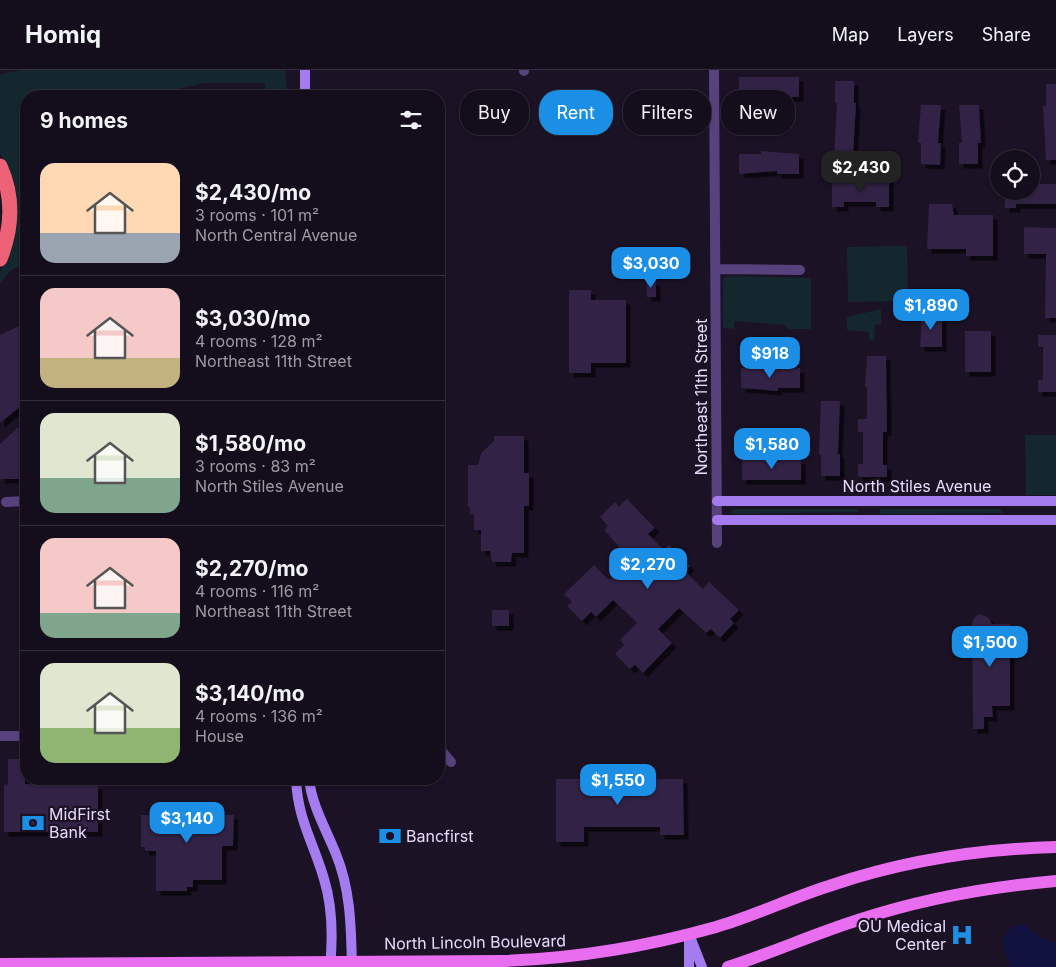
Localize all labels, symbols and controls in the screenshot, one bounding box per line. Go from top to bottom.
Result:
text: Homiq [25,20,101,49]
text: Map [832,24,869,45]
text: Layers [897,24,954,45]
text: Share [982,24,1031,45]
chip: Buy [460,90,529,135]
chip: Rent [539,90,613,135]
chip: Filters [623,90,711,135]
chip: New [721,90,795,135]
icon: filters [397,106,425,134]
text: 9 homes [40,108,128,133]
pin: $2,430 [820,150,902,193]
map controls [990,150,1040,200]
button: locate [990,150,1040,200]
text: $2,430 [832,157,890,177]
text: $2,430/mo [195,180,311,205]
icon: home [80,183,140,243]
text: 3 rooms · 101 m² [195,205,319,225]
text: North Central Avenue [195,225,357,245]
pin: $3,030 [610,246,692,289]
text: $3,030 [622,253,680,273]
pin: $1,890 [890,288,972,331]
text: $1,890 [904,295,958,315]
text: $3,030/mo [195,306,310,331]
icon: home [80,308,140,368]
street label: Northeast 11th Street [691,319,711,475]
text: 4 rooms · 128 m² [195,331,323,351]
pin: $918 [740,336,800,379]
text: $918 [751,343,789,363]
text: Northeast 11th Street [195,351,352,371]
pin: $1,580 [731,428,813,470]
text: $1,580/mo [195,431,306,456]
icon: home [80,433,140,493]
text: $1,580 [745,434,799,454]
text: 3 rooms · 83 m² [195,456,316,476]
text: North Stiles Avenue [195,476,344,496]
street label: North Stiles Avenue [843,476,991,496]
pin: $2,270 [607,548,689,590]
text: $2,270 [620,554,676,574]
text: $2,270/mo [195,556,308,581]
icon: home [80,558,140,618]
text: 4 rooms · 116 m² [195,581,319,601]
text: Northeast 11th Street [195,601,352,621]
pin: $1,500 [949,626,1031,668]
text: $1,500 [963,632,1017,652]
text: $3,140/mo [195,681,305,706]
icon: home [80,683,140,743]
text: 4 rooms · 136 m² [195,706,323,726]
text: House [195,726,244,746]
pin: $1,550 [577,764,659,806]
text: $1,550 [591,770,645,790]
pin: $3,140 [146,802,228,844]
place label: MidFirst Bank [49,804,110,842]
text: $3,140 [161,808,213,828]
bank icon: MidFirst Bank [20,810,46,836]
bank icon: Bancfirst [377,823,403,849]
place label: Bancfirst [406,826,474,846]
place label: OU Medical Center [858,916,946,954]
hospital icon: OU Medical Center [949,922,975,948]
street label: North Lincoln Boulevard [384,930,566,954]

